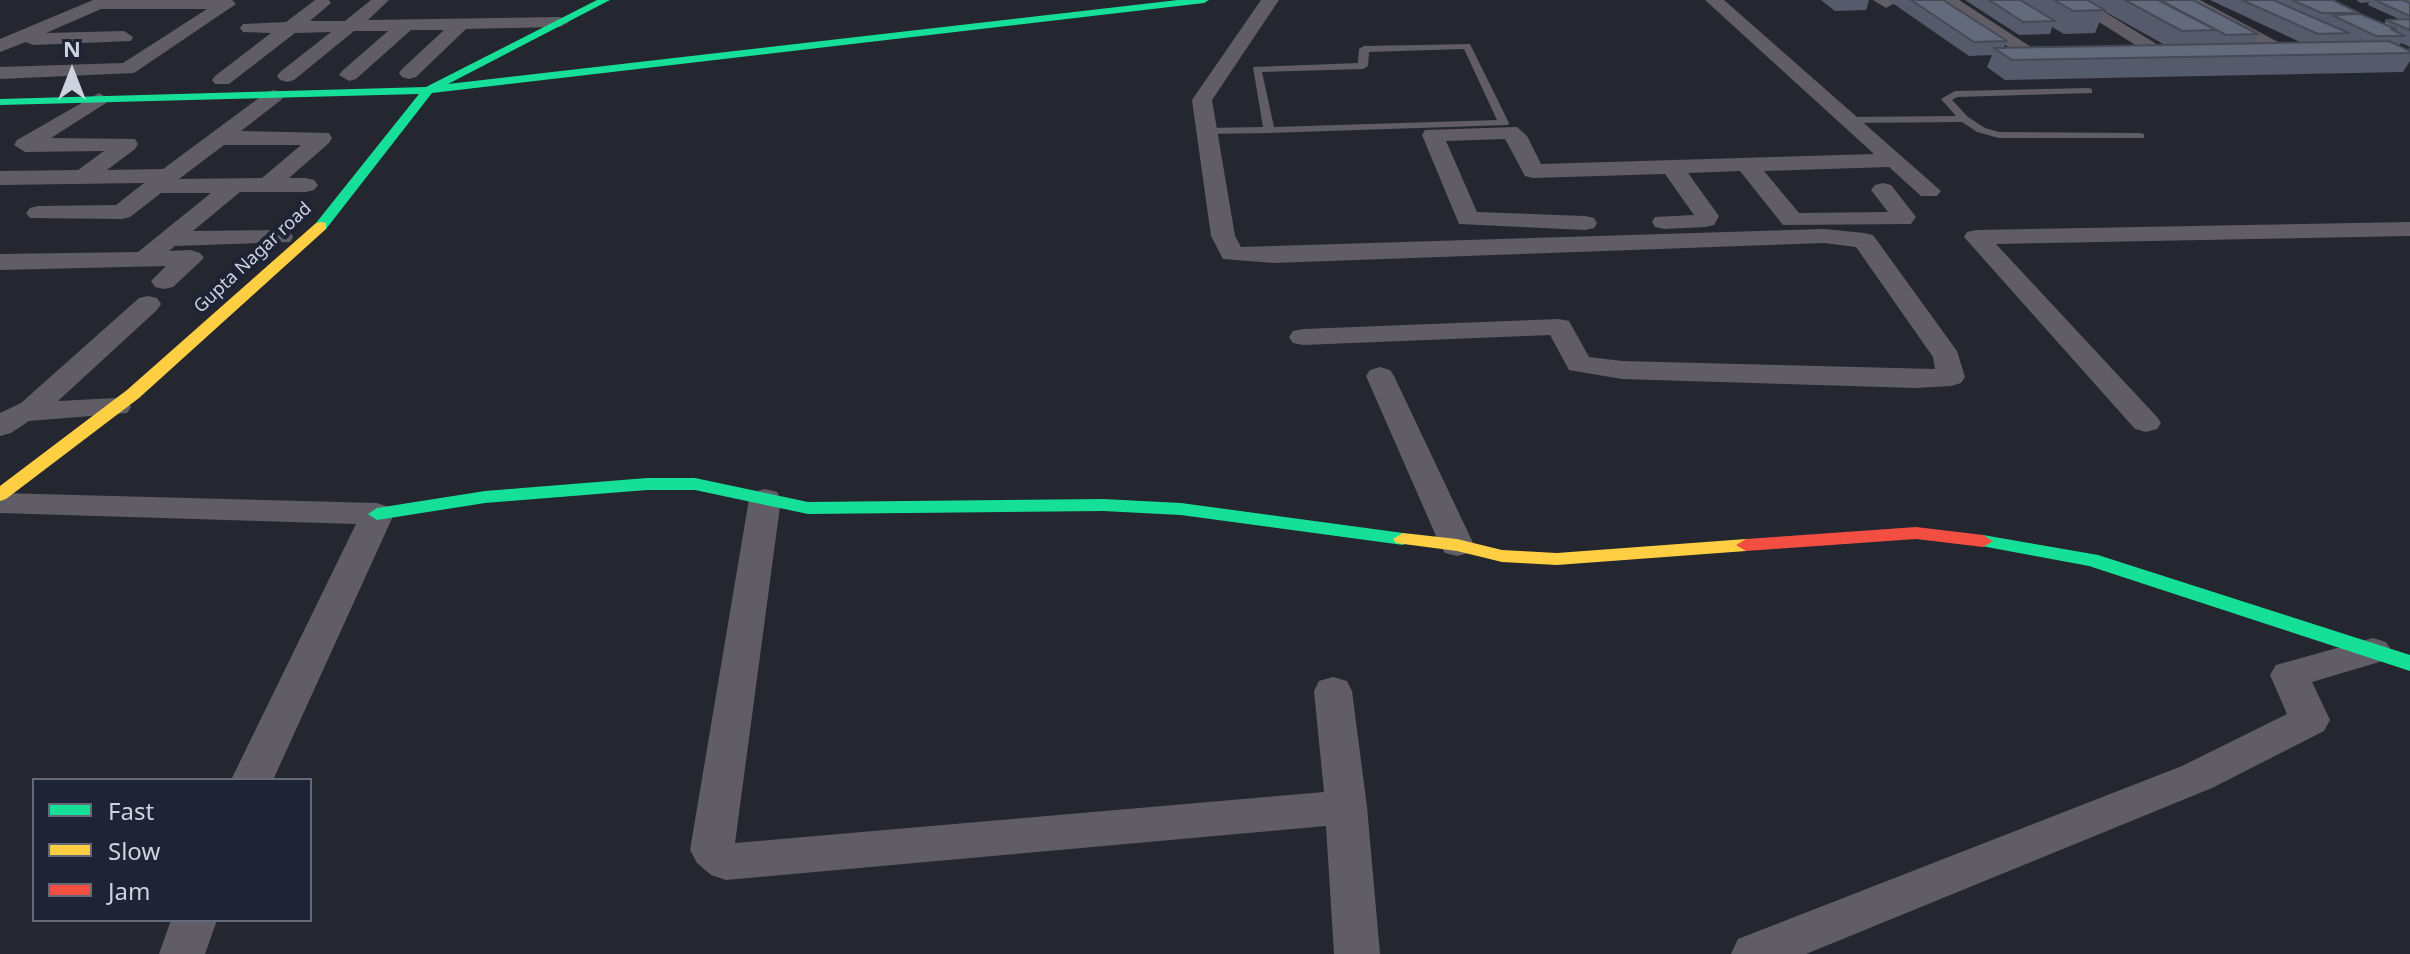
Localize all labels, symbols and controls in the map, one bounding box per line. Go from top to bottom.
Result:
north arrow [32,32,112,112]
text: N [63,33,81,63]
street label: Gupta Nagar road [190,198,316,318]
legend [32,778,312,922]
text: Fast [108,794,154,827]
text: Slow [108,834,160,867]
text: Jam [108,874,150,907]

